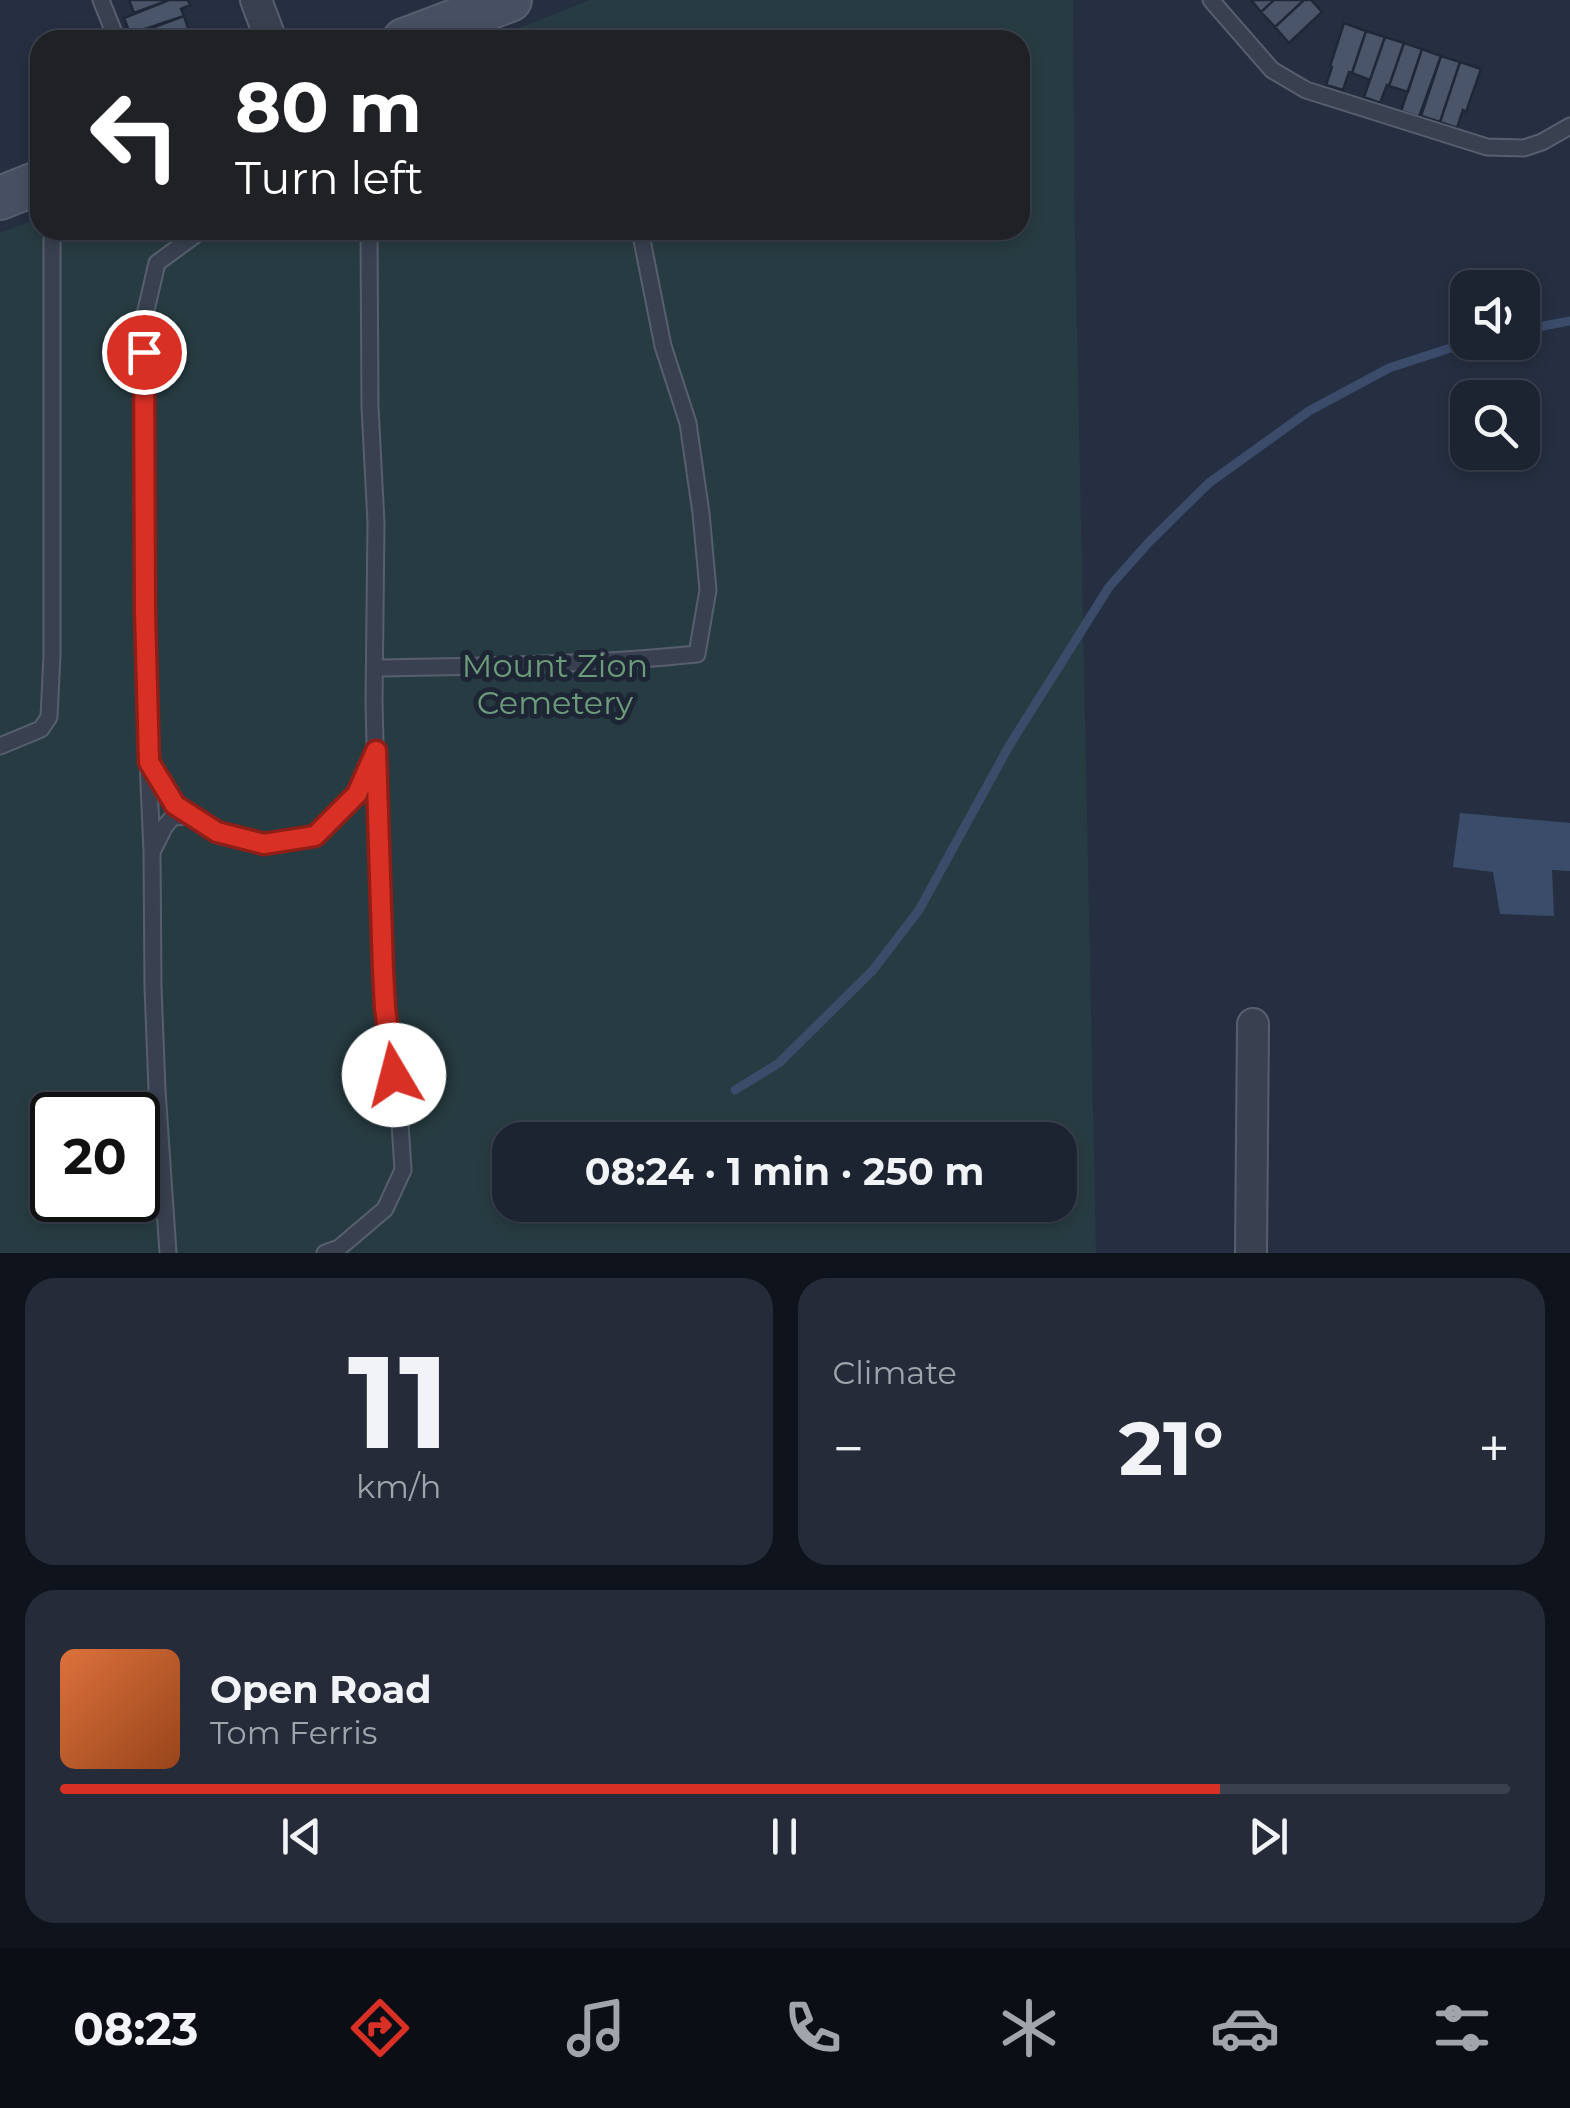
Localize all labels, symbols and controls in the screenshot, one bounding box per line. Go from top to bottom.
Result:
text: 80 m [235,64,422,150]
icon: left [70,70,200,200]
text: Turn left [235,150,423,205]
map controls [1450,270,1540,470]
button: sound [1450,270,1540,360]
pin [102,310,187,395]
icon: arrive [117,325,172,380]
button: search [1450,380,1540,470]
park label: Mount Zion Cemetery [462,646,648,722]
position arrow [342,1023,446,1127]
speed limit sign: 20 [30,1092,160,1222]
text: 08:24 · 1 min · 250 m [585,1148,984,1195]
text: 11 [348,1322,450,1481]
text: Climate [833,1353,957,1392]
text: 21° [1119,1402,1224,1494]
text: − [833,1415,864,1482]
text: + [1478,1415,1510,1482]
text: km/h [356,1467,441,1506]
text: Open Road [210,1666,432,1713]
text: Tom Ferris [210,1713,377,1752]
icon: previous [274,1809,329,1864]
icon: pause [757,1809,812,1864]
icon: next [1241,1809,1296,1864]
icon: directions [345,1993,415,2063]
icon: music [561,1993,631,2063]
icon: phone [778,1993,848,2063]
icon: climate [994,1993,1064,2063]
icon: car [1210,1993,1280,2063]
icon: filters [1427,1993,1497,2063]
text: 08:23 [73,2001,198,2056]

